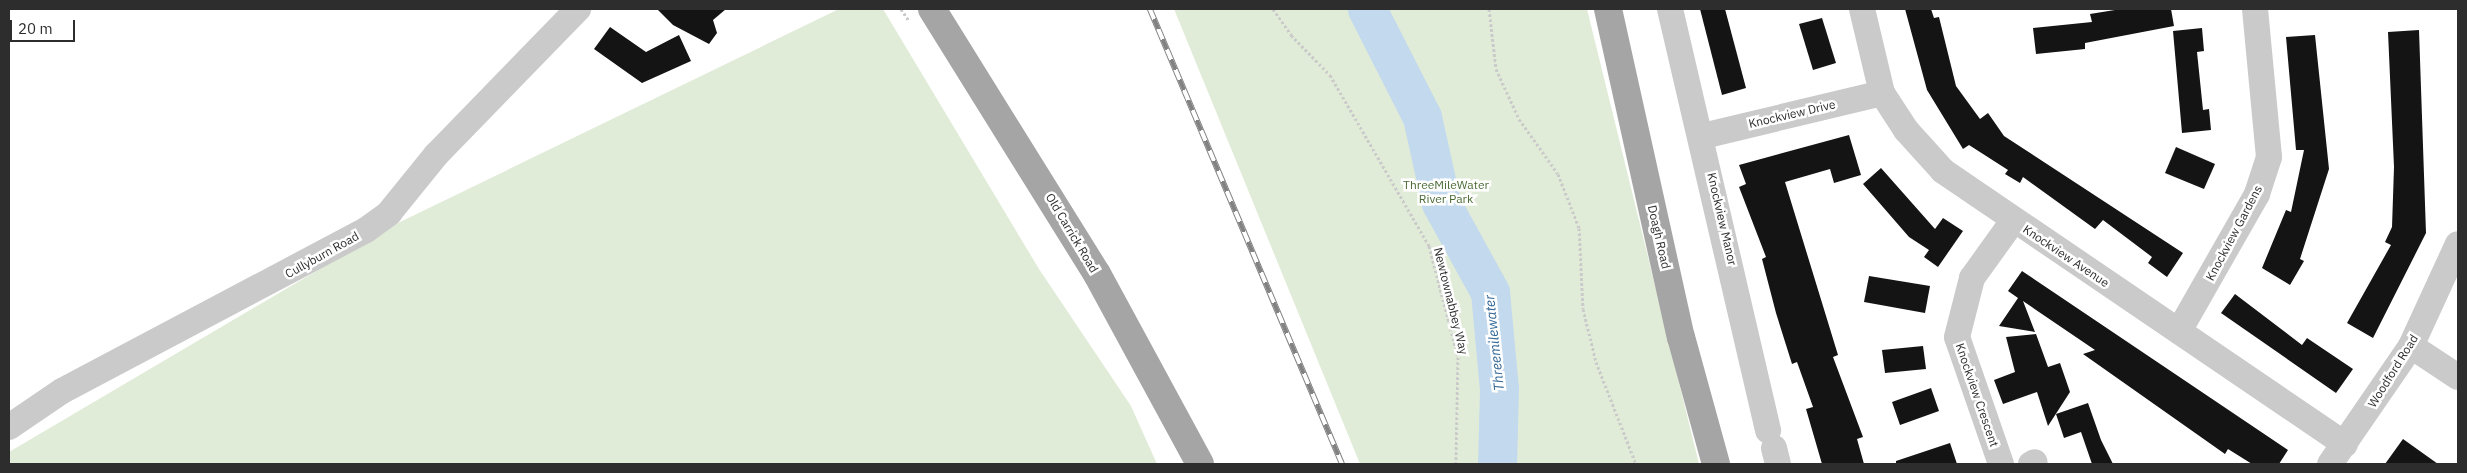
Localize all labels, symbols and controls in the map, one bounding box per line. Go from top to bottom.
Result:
scale bar [12,10,78,42]
text: 20 m [18,19,53,38]
street label: Knockview Drive [1747,97,1837,131]
street label: Knockview Manor [1704,171,1740,267]
park label: ThreeMileWater River Park [1403,178,1489,206]
street label: Knockview Gardens [2203,183,2265,283]
street label: Old Carrick Road [1043,191,1101,275]
street label: Doagh Road [1645,204,1673,270]
street label: Knockview Avenue [2020,222,2112,290]
street label: Cullyburn Road [283,229,361,281]
street label: Newtownabbey Way [1431,246,1471,356]
water label: Threemilewater [1481,294,1507,392]
street label: Woodford Road [2365,332,2421,410]
street label: Knockview Crescent [1953,341,2001,449]

